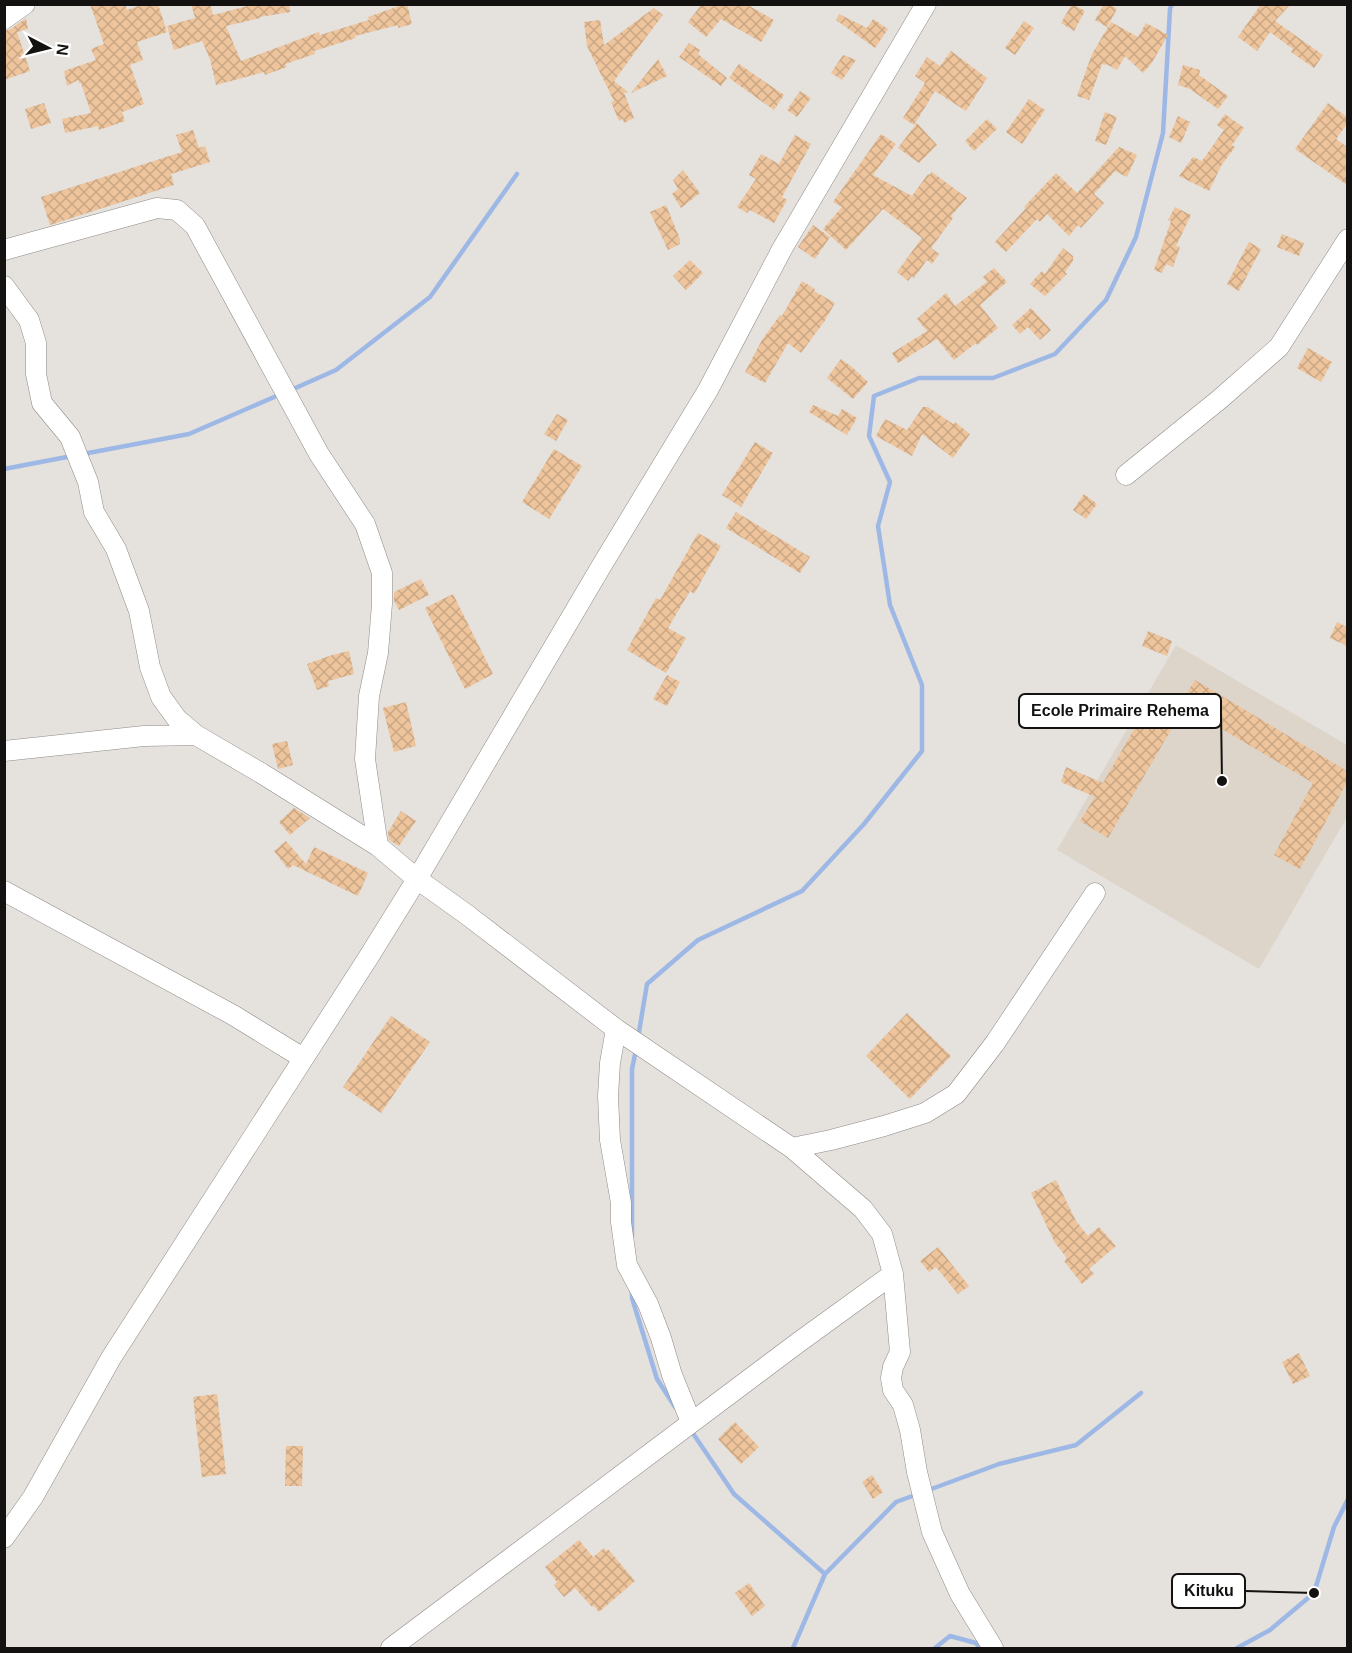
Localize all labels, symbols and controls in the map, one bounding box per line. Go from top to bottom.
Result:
north arrow [18,18,78,78]
text: N [53,43,72,57]
callout: Ecole Primaire Rehema [1019,694,1221,728]
text: Ecole Primaire Rehema [1031,702,1209,719]
callout: Kituku [1172,1574,1245,1608]
text: Kituku [1184,1582,1234,1599]

